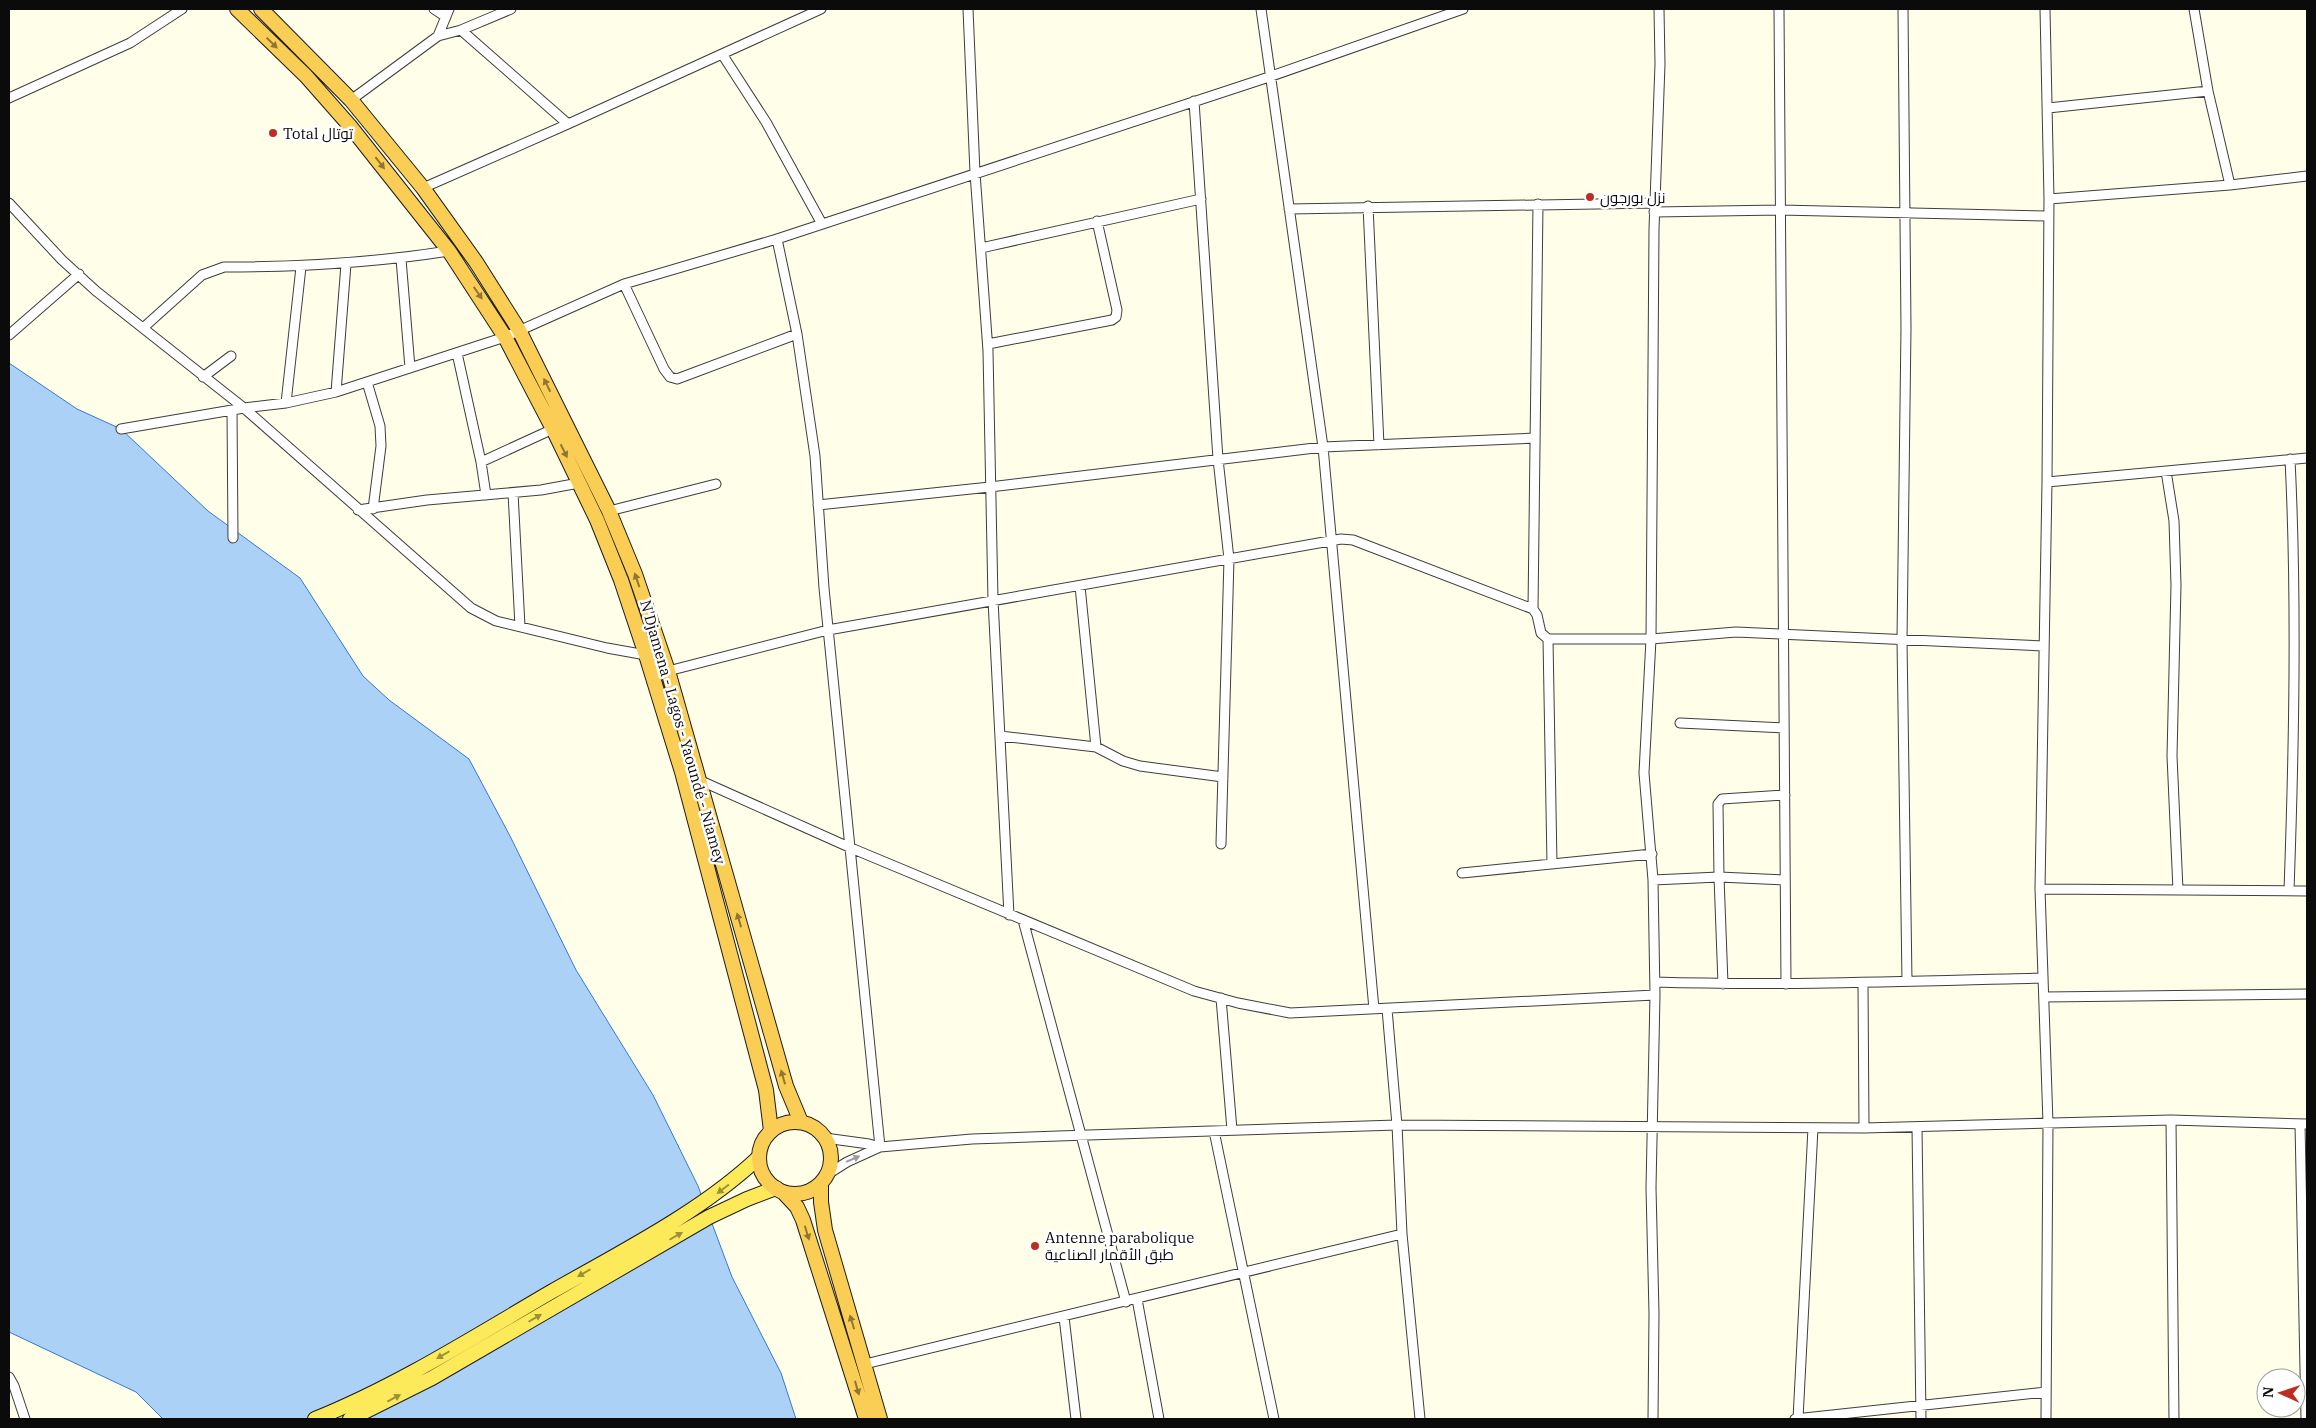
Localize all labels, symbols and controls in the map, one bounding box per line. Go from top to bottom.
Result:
one-way arrow [265,37,277,49]
place label: Total توتال [283,124,353,143]
marker: Total توتال [267,127,279,139]
one-way arrow [375,156,385,170]
place label: نزل بورجون [1600,188,1666,208]
marker: نزل بورجون [1584,191,1596,203]
one-way arrow [473,286,483,300]
one-way arrow [543,378,551,393]
one-way arrow [560,444,568,458]
one-way arrow [633,573,640,588]
street label: N'Djamena - Lagos - Yaoundé - Niamey [636,598,730,866]
one-way arrow [735,913,743,928]
one-way arrow [779,1069,787,1084]
one-way arrow [846,1155,860,1163]
one-way arrow [716,1184,730,1194]
one-way arrow [804,1225,812,1240]
place label: Antenne parabolique طبق الأقمار الصناعية [1045,1228,1194,1265]
one-way arrow [669,1232,682,1241]
marker: Antenne parabolique طبق الأقمار الصناعية [1029,1240,1041,1252]
one-way arrow [577,1269,590,1278]
one-way arrow [529,1313,542,1322]
one-way arrow [847,1314,855,1329]
one-way arrow [436,1350,450,1359]
north arrow [2256,1368,2306,1418]
one-way arrow [854,1380,862,1395]
text: N [2259,1386,2277,1398]
one-way arrow [387,1394,401,1402]

